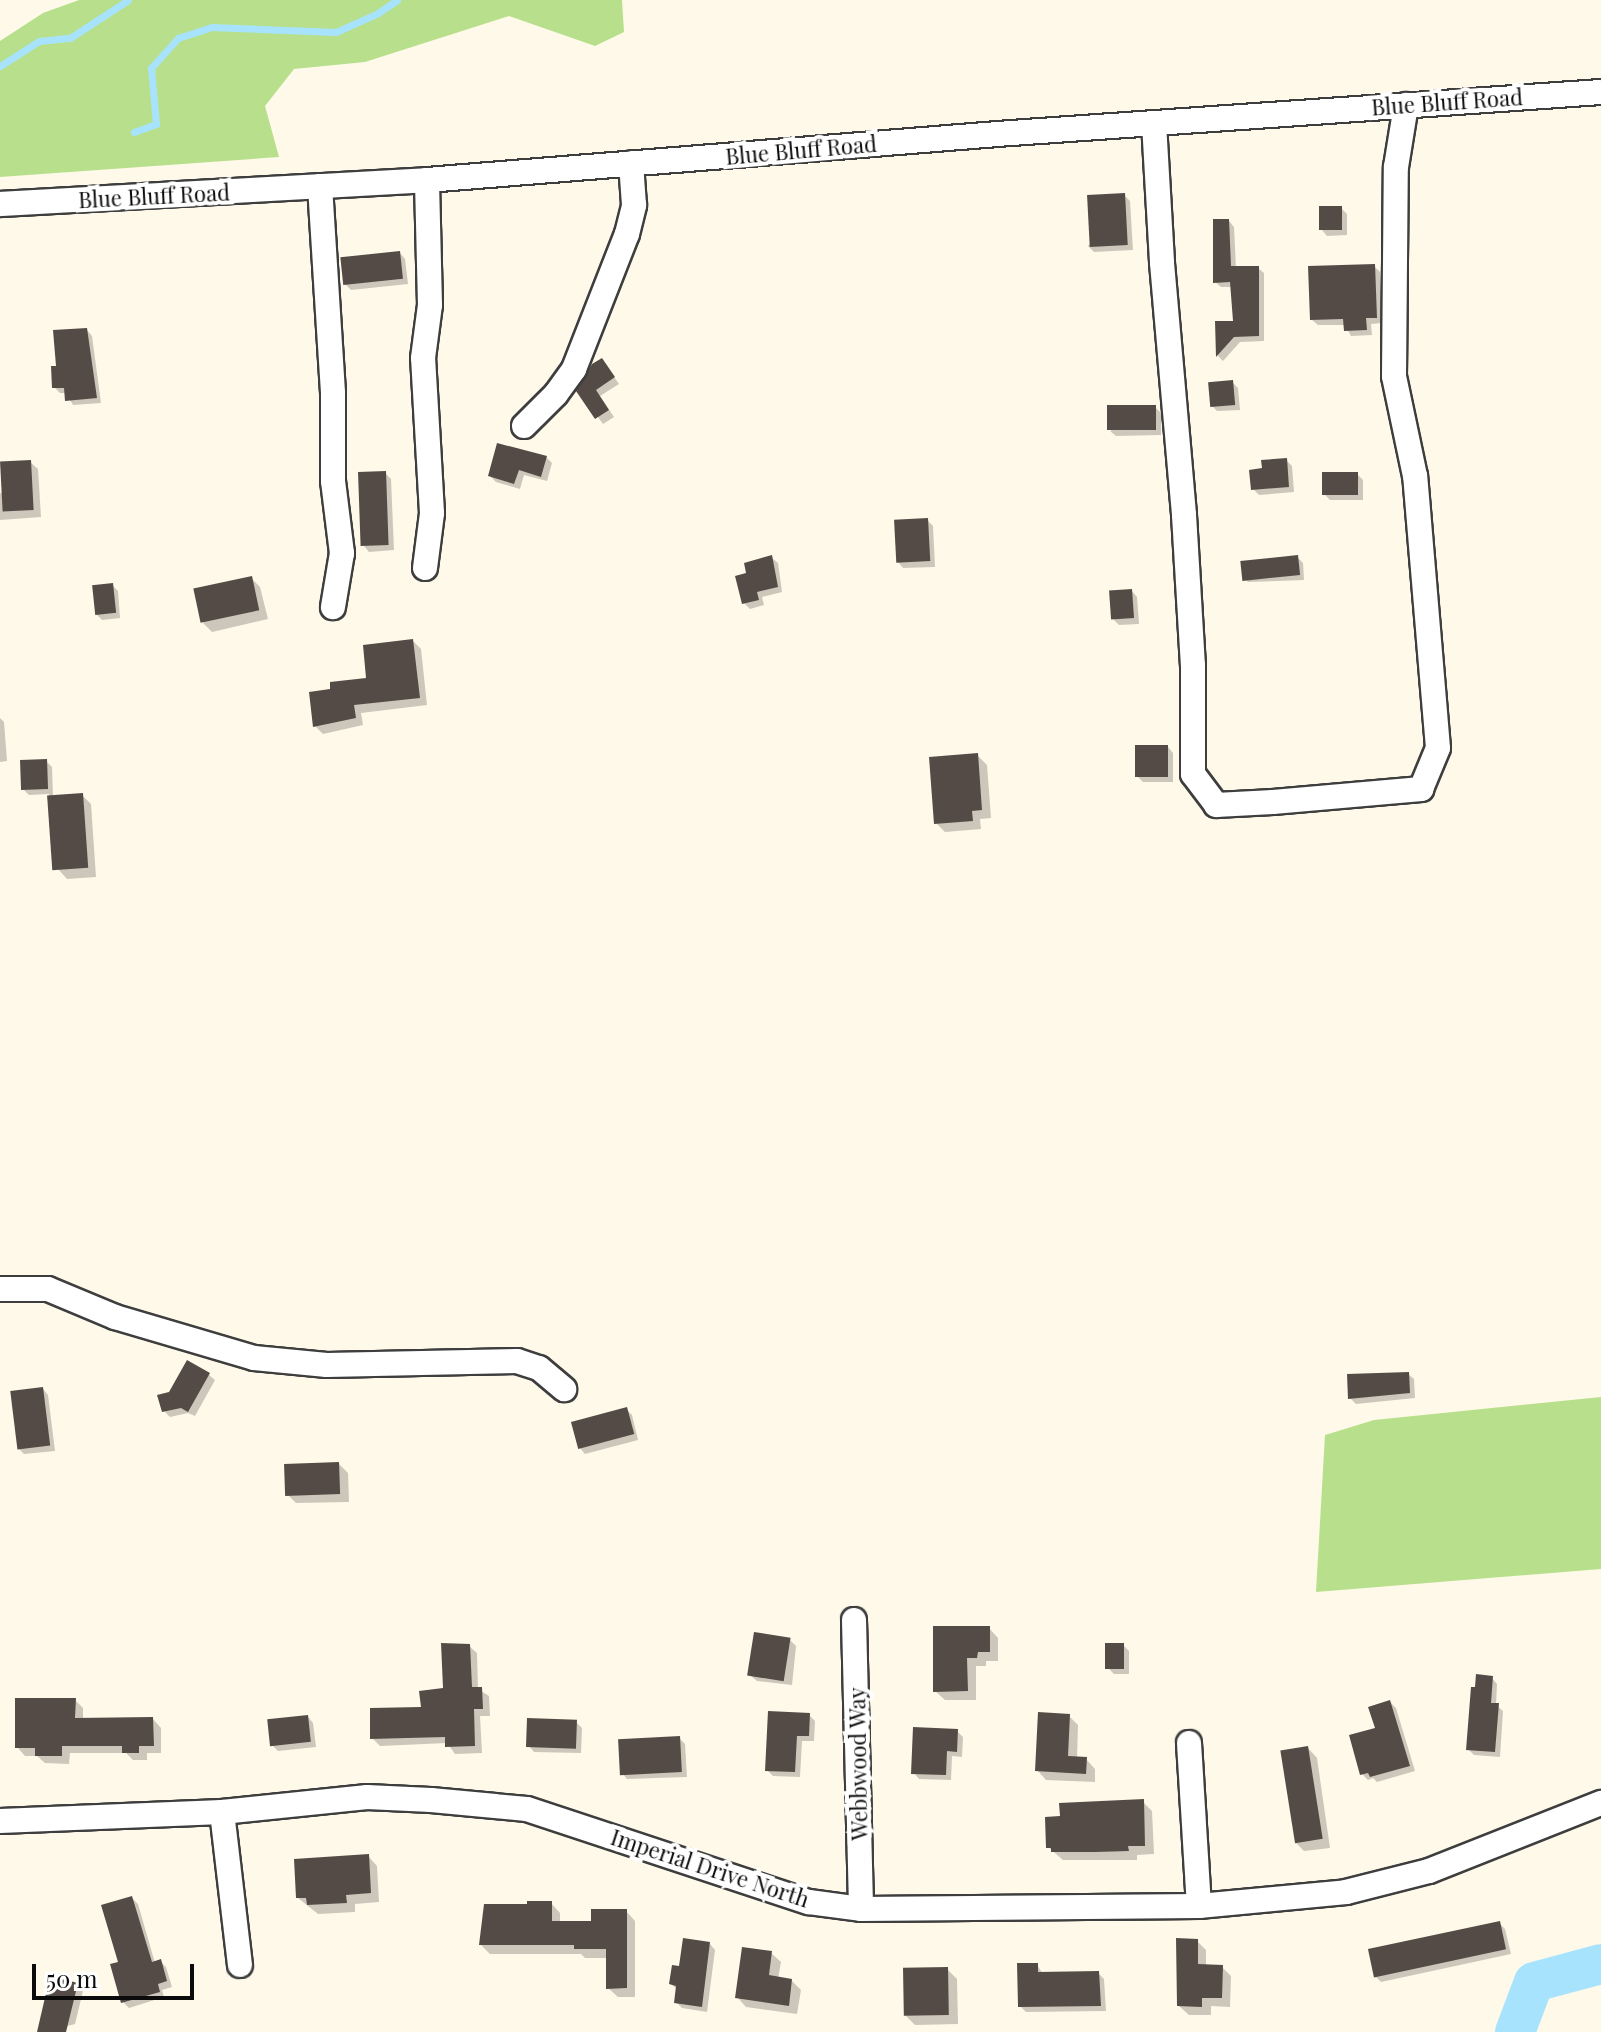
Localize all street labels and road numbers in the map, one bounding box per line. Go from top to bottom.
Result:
street label: Blue Bluff Road [1370,84,1524,120]
street label: Blue Bluff Road [724,130,878,170]
street label: Blue Bluff Road [78,179,230,213]
street label: Webbwood Way [843,1687,873,1841]
street label: Imperial Drive North [608,1823,812,1913]

